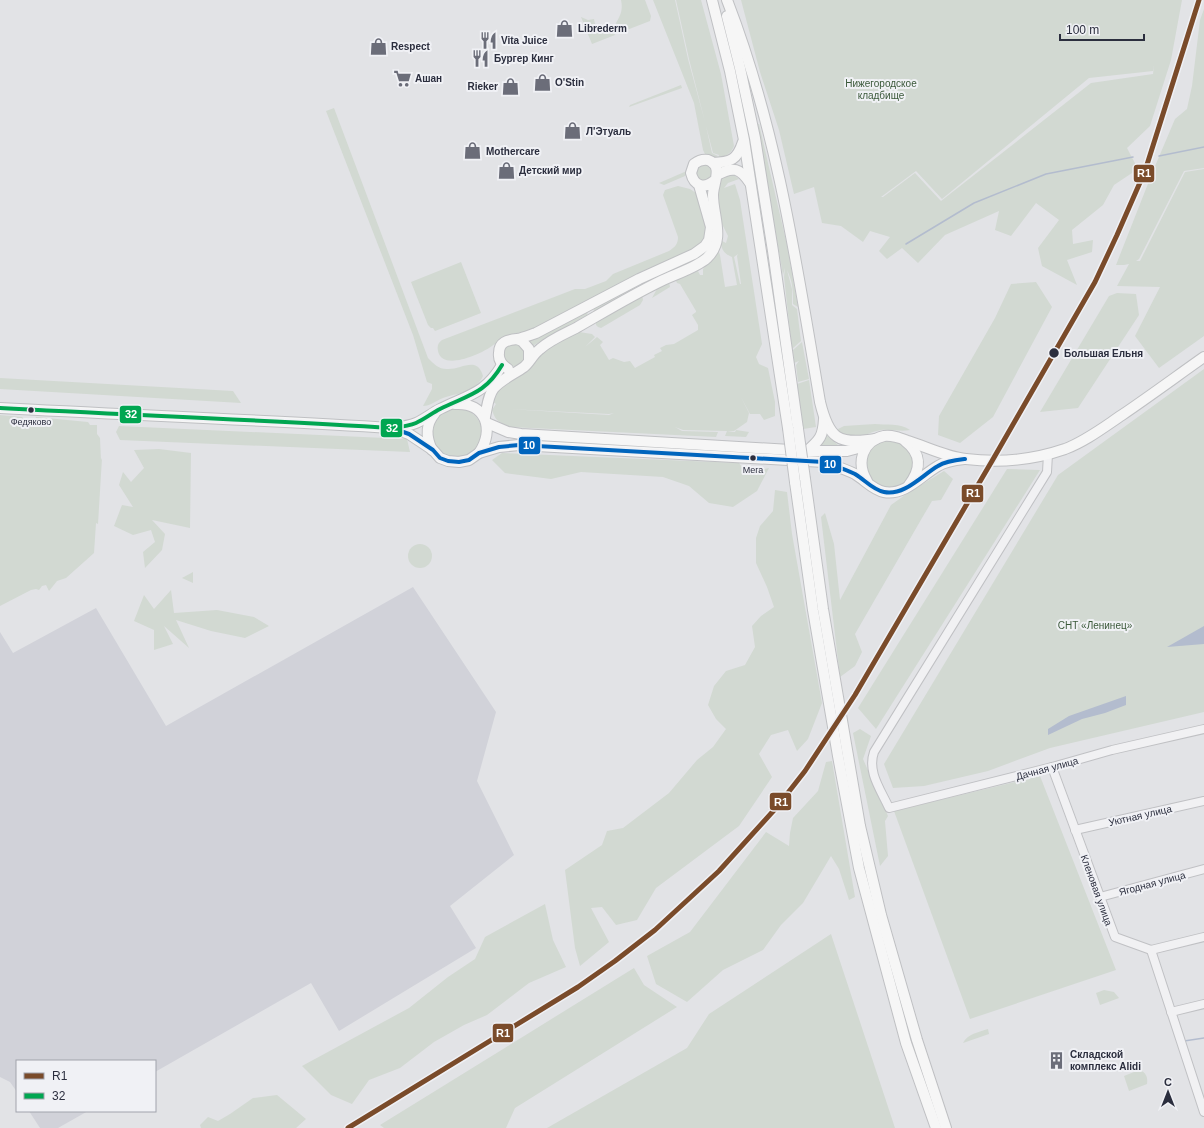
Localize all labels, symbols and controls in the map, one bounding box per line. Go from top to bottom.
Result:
scale bar [1060,16,1144,42]
shop icon: Librederm [555,18,575,38]
place label: Librederm [578,23,627,34]
text: 100 m [1066,23,1099,37]
restaurant icon: Vita Juice [478,30,498,50]
place label: Vita Juice [501,35,548,46]
shop icon: Respect [368,36,388,56]
place label: Respect [391,41,431,52]
restaurant icon: Бургер Кинг [471,48,491,68]
place label: Бургер Кинг [494,53,554,64]
supermarket icon: Ашан [392,68,412,88]
shop icon: O'Stin [532,72,552,92]
place label: Ашан [415,73,442,84]
shop icon: Rieker [501,76,521,96]
place label: O'Stin [555,77,584,88]
park label: Нижегородское кладбище [845,78,917,101]
place label: Rieker [467,81,498,92]
shop icon: Л'Этуаль [563,121,583,141]
place label: Л'Этуаль [586,126,631,137]
shop icon: Mothercare [463,141,483,161]
place label: Mothercare [486,146,540,157]
shop icon: Детский мир [496,160,516,180]
line badge: R1 [1133,164,1155,183]
place label: Детский мир [519,165,582,176]
text: R1 [1137,167,1151,179]
marker: Большая Ельня [1047,346,1061,360]
place label: Большая Ельня [1064,348,1143,359]
marker: Федяково [26,405,36,415]
line badge: 32 [119,405,142,424]
text: 32 [125,408,137,420]
place label: Федяково [11,417,51,427]
line badge: 32 [380,418,403,438]
text: 32 [386,422,398,434]
line badge: 10 [518,436,541,455]
text: 10 [523,439,535,451]
marker: Мега [748,453,758,463]
line badge: 10 [819,455,842,474]
text: 10 [824,458,836,470]
place label: Мега [743,465,763,475]
line badge: R1 [961,484,984,503]
text: R1 [966,487,980,499]
park label: СНТ «Ленинец» [1058,620,1133,631]
street label: Дачная улица [1015,755,1080,782]
line badge: R1 [769,792,792,811]
text: R1 [774,796,788,808]
street label: Уютная улица [1107,803,1173,828]
street label: Кленовая улица [1079,853,1115,928]
street label: Ягодная улица [1118,869,1187,898]
line badge: R1 [492,1023,514,1043]
text: R1 [496,1027,510,1039]
place label: Складской комплекс Alidi [1070,1049,1141,1072]
building icon: Складской комплекс Alidi [1047,1050,1067,1070]
legend [16,1060,156,1112]
text: R1 [52,1069,68,1083]
north arrow [1148,1072,1188,1112]
text: С [1164,1076,1172,1088]
text: 32 [52,1089,66,1103]

